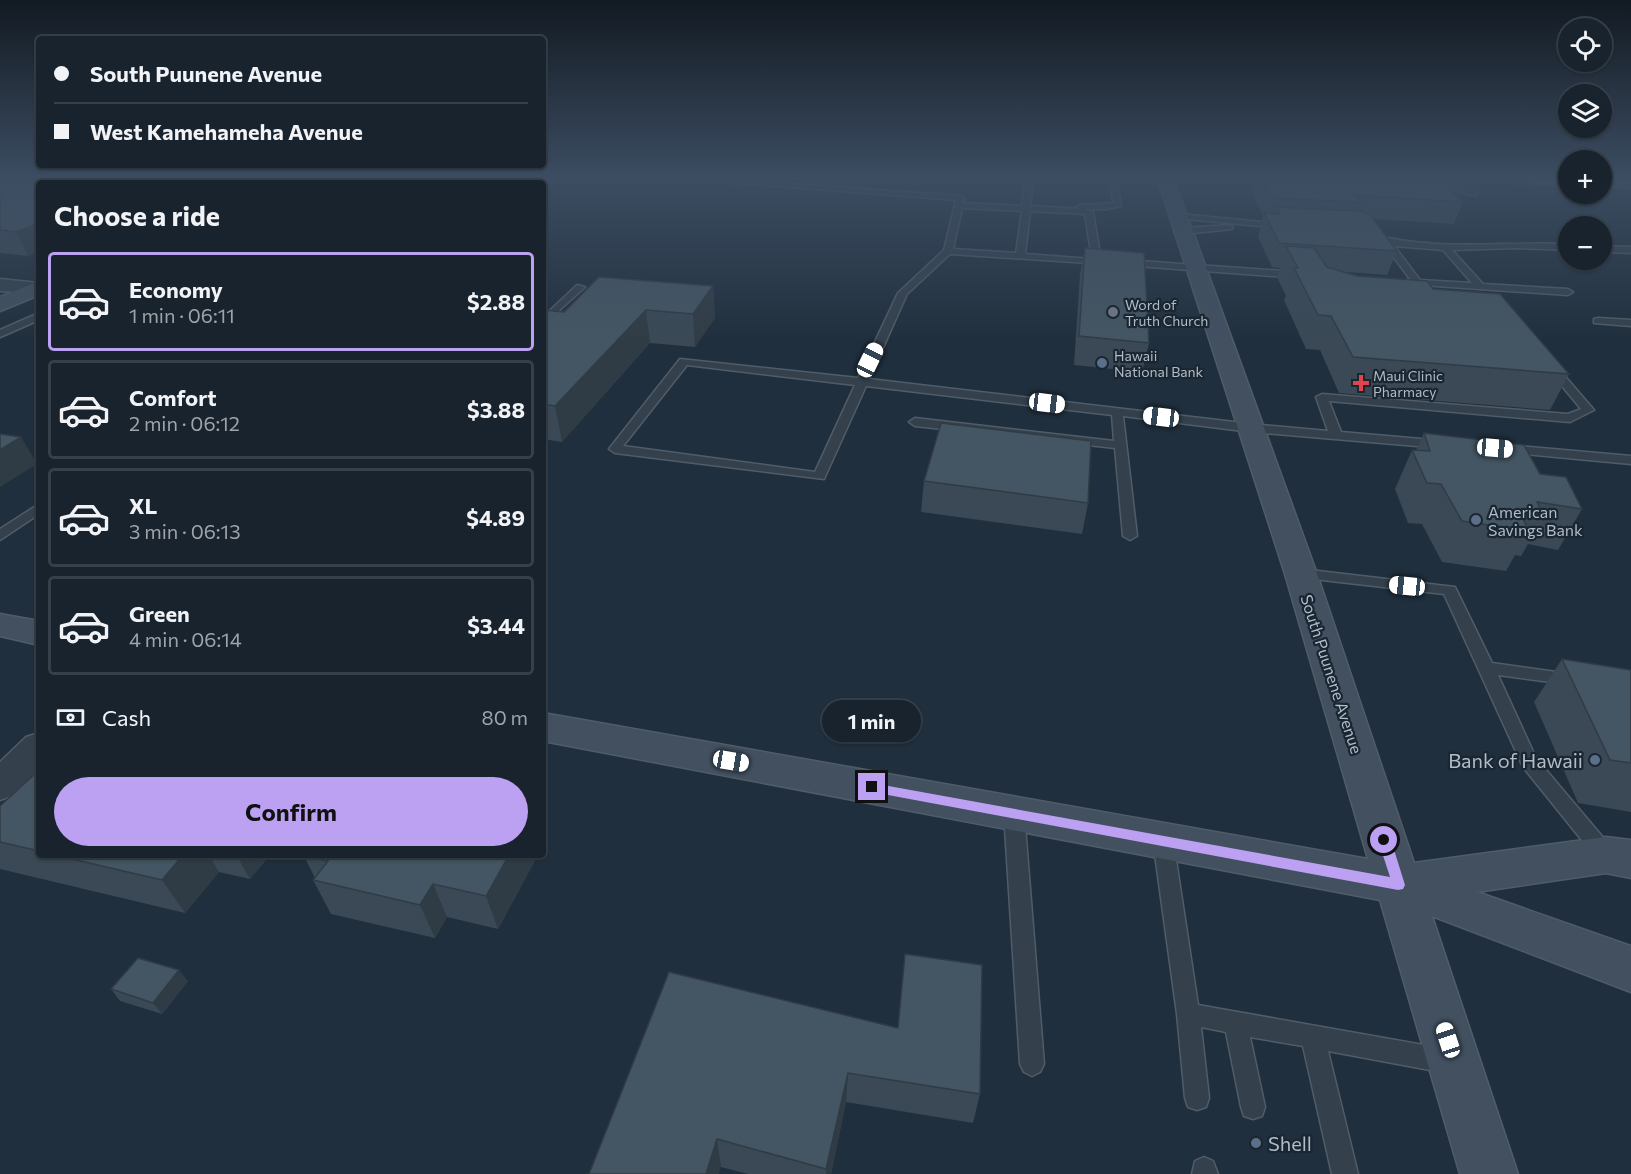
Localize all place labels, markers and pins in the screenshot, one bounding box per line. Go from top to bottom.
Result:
place label: Word of Truth Church [1125,296,1208,329]
marker: Word of Truth Church [1106,305,1120,319]
place label: Hawaii National Bank [1114,347,1204,380]
marker: Hawaii National Bank [1095,356,1109,370]
place label: Maui Clinic Pharmacy [1373,367,1443,400]
marker: Maui Clinic Pharmacy [1354,376,1368,390]
place label: American Savings Bank [1488,502,1583,539]
marker: American Savings Bank [1469,513,1483,527]
place label: Bank of Hawaii [1448,748,1583,772]
marker: Bank of Hawaii [1588,753,1602,767]
place label: Shell [1268,1131,1312,1155]
marker: Shell [1249,1136,1263,1150]

